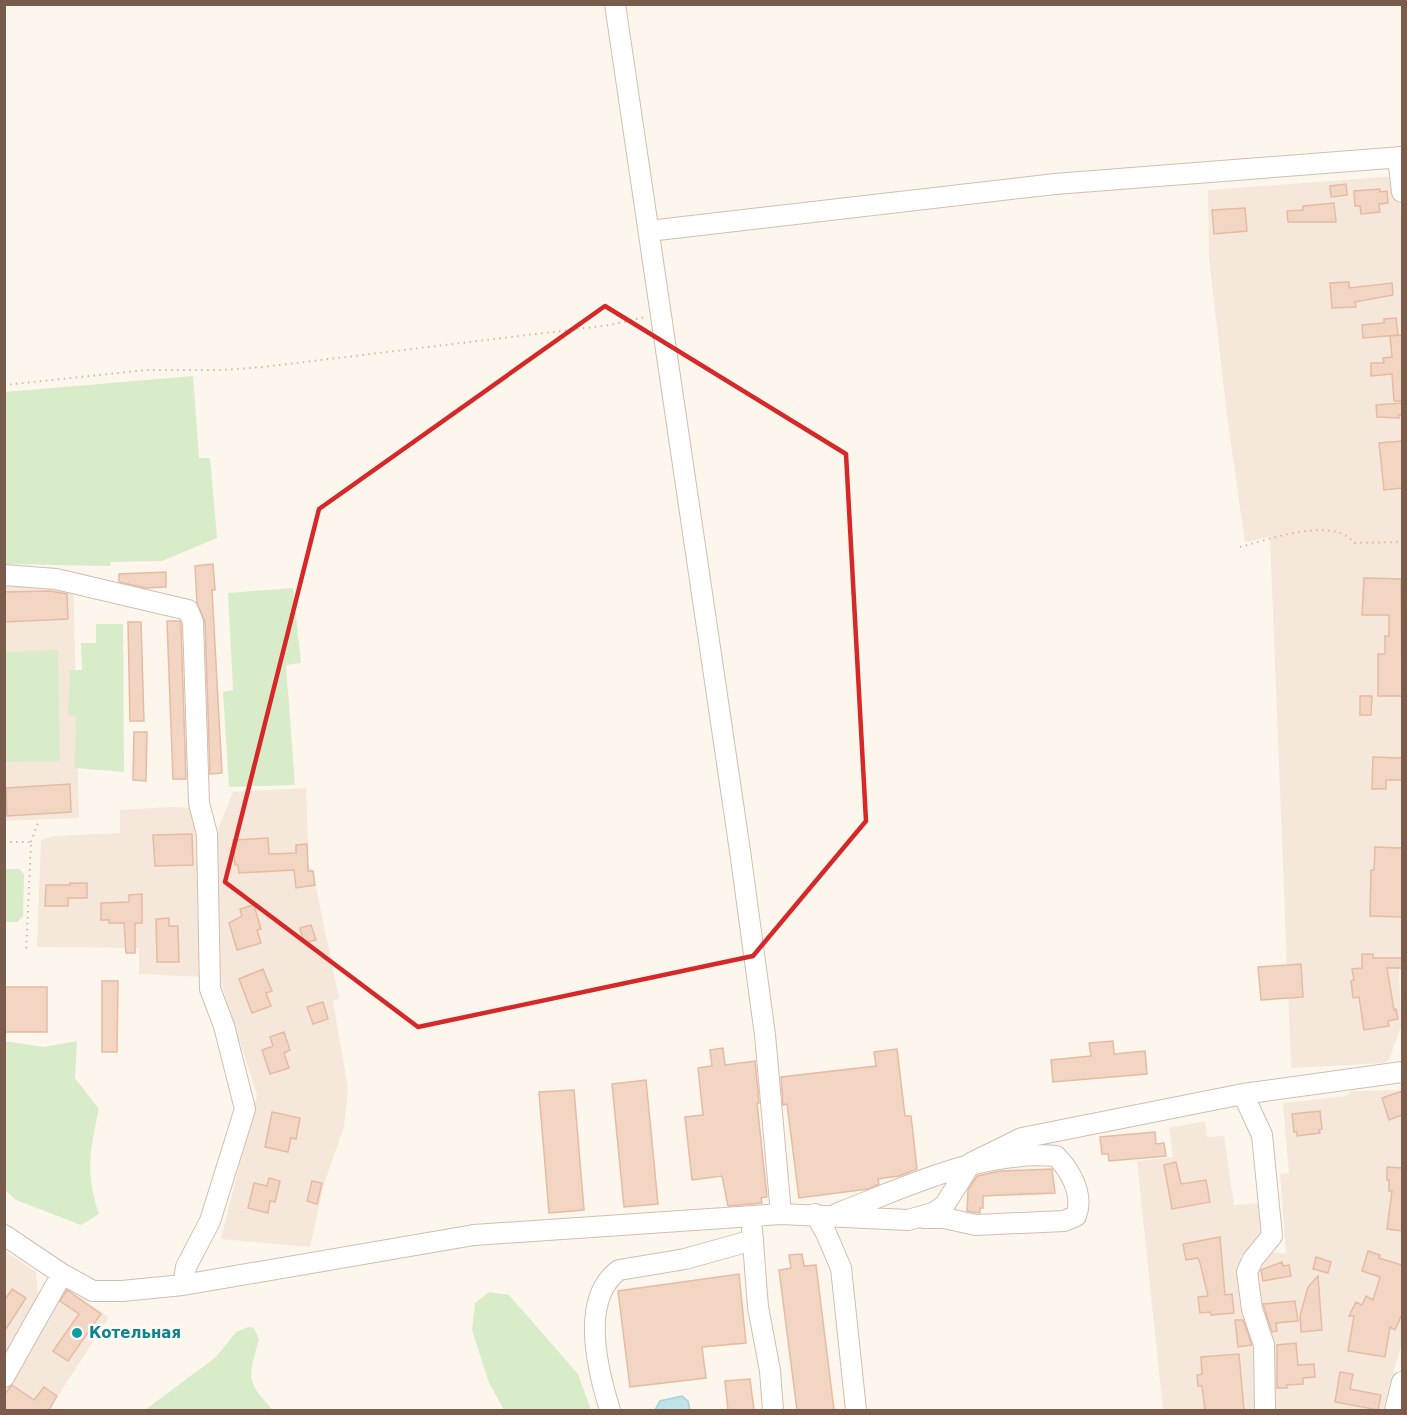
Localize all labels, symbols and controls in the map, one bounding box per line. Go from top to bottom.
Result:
place label: Котельная [89,1324,181,1342]
marker: Котельная [70,1326,84,1340]

